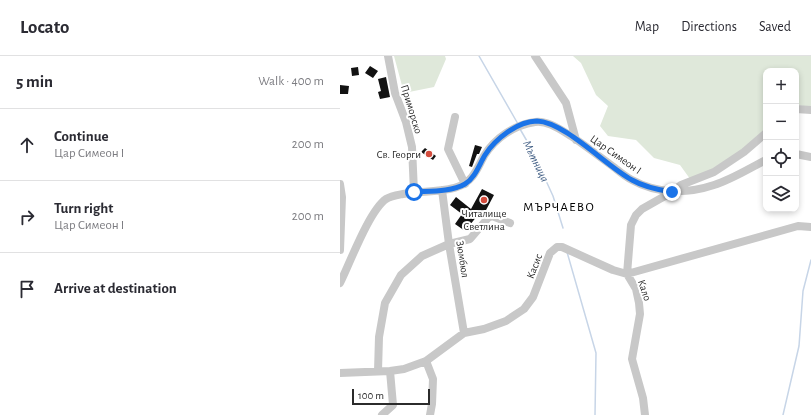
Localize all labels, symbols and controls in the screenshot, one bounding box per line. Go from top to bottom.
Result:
text: Locato [20,18,69,37]
text: Map [635,20,659,34]
text: Directions [681,20,737,34]
text: Saved [759,20,791,34]
map controls [763,68,799,212]
button: + [763,68,799,104]
text: 5 min [16,73,53,90]
text: Walk · 400 m [258,75,324,88]
street label: Приморско [399,83,424,135]
button: − [763,104,799,140]
text: Continue [54,129,109,144]
street label: Цар Симеон I [588,133,643,176]
icon: ahead [16,134,38,156]
text: 200 m [292,138,324,151]
water label: Мътница [520,138,551,184]
button: locate [763,140,799,176]
text: Цар Симеон I [54,147,124,160]
place label: Св. Георги [376,149,421,160]
marker: Св. Георги [424,149,434,159]
button: layers [763,176,799,212]
route start [405,183,423,201]
route end [663,183,681,201]
marker: Читалище Светлина [479,195,489,205]
text: Turn right [54,201,113,216]
district label: МЪРЧАЕВО [523,201,595,214]
icon: right [16,206,38,228]
place label: Читалище Светлина [462,208,506,232]
text: 200 m [292,210,324,223]
text: Цар Симеон I [54,219,124,232]
street label: Зюмбюл [454,240,471,278]
street label: Касис [525,252,544,280]
icon: arrive [16,278,38,300]
street label: Кало [636,278,653,302]
text: Arrive at destination [54,281,177,296]
scale bar [352,387,430,406]
text: 100 m [358,390,384,401]

